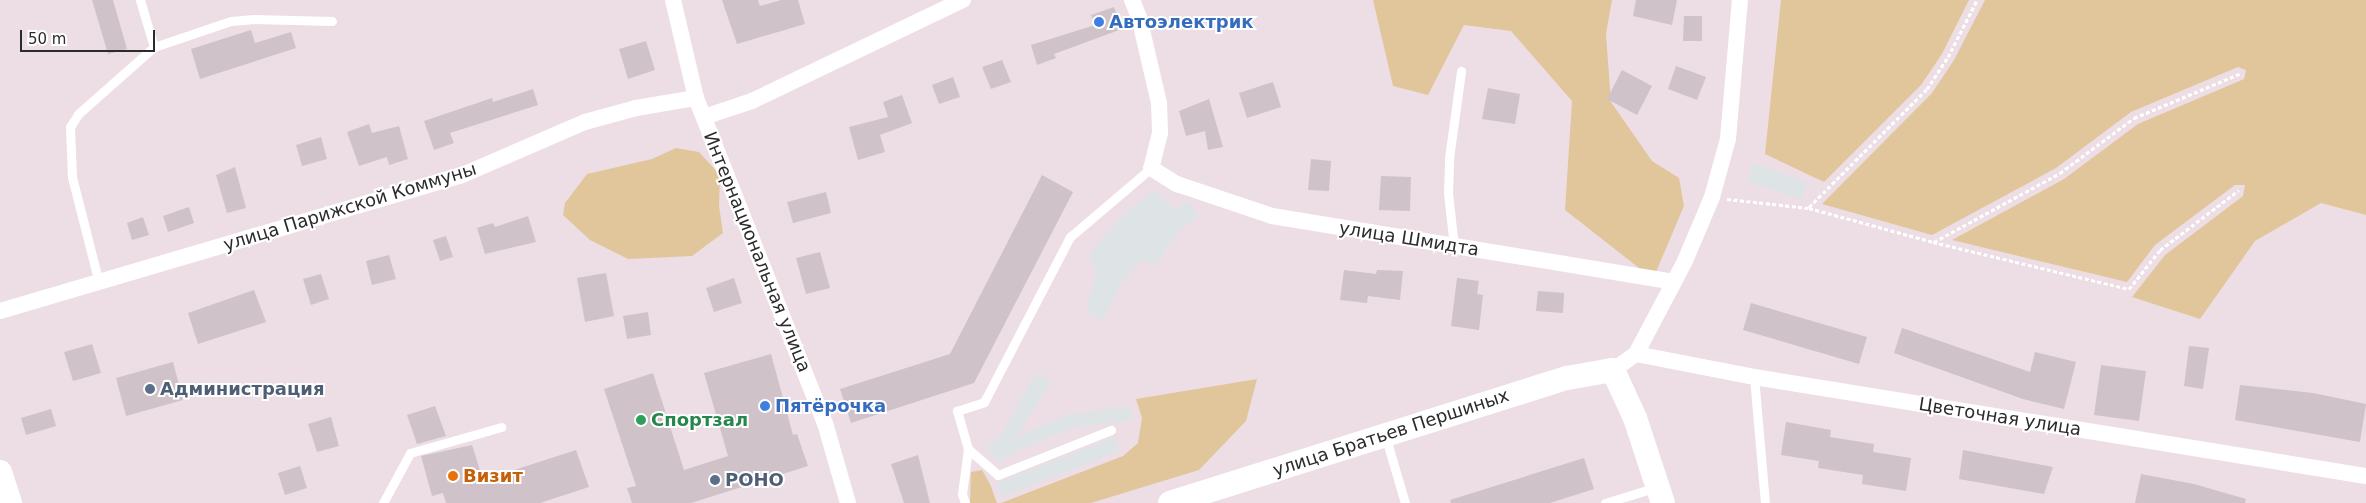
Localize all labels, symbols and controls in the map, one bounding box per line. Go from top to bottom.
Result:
place label: Автоэлектрик [1109,11,1254,33]
marker: Автоэлектрик [1093,16,1105,28]
scale bar [22,20,158,52]
text: 50 m [28,30,66,48]
street label: Интернациональная улица [699,129,815,375]
street label: улица Парижской Коммуны [221,158,479,256]
street label: улица Шмидта [1338,217,1480,261]
place label: Администрация [160,378,324,400]
marker: Администрация [144,383,156,395]
street label: улица Братьев Першиных [1270,385,1512,481]
street label: Цветочная улица [1917,393,2083,441]
place label: Пятёрочка [775,395,886,417]
marker: Пятёрочка [759,400,771,412]
place label: Спортзал [651,409,748,431]
marker: Спортзал [635,414,647,426]
place label: Визит [463,465,523,487]
place label: РОНО [725,469,784,491]
marker: Визит [447,470,459,482]
marker: РОНО [709,474,721,486]

